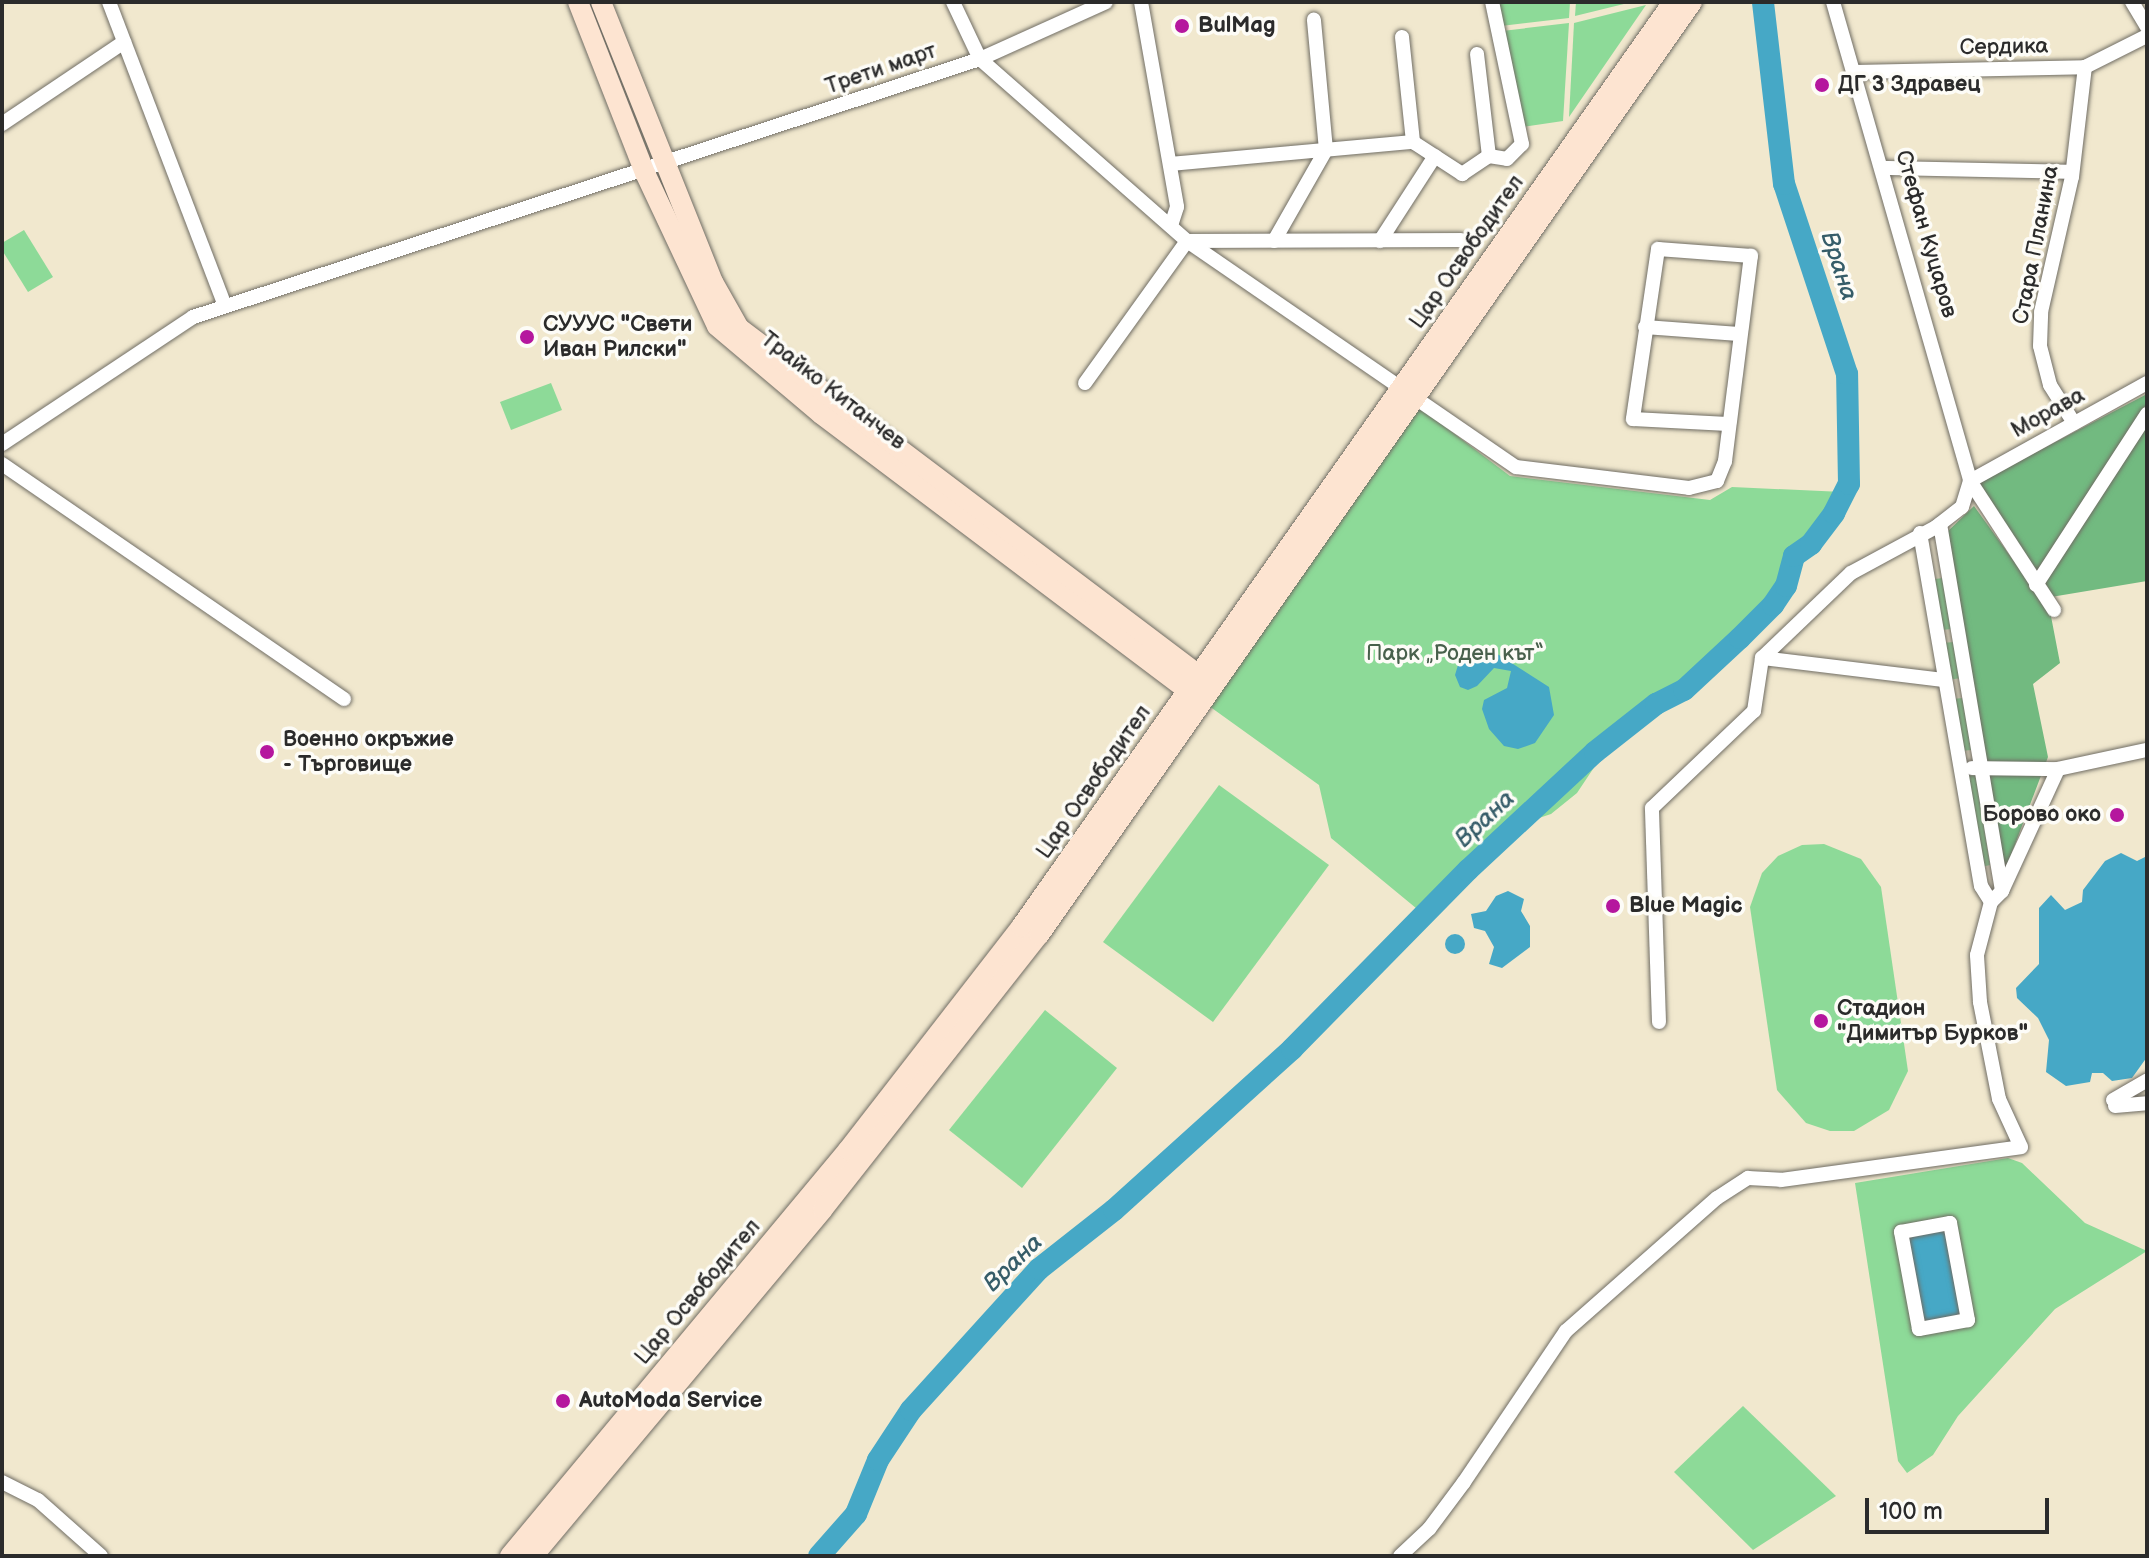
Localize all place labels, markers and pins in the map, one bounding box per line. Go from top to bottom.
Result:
place label: BulMag [1198,13,1275,39]
marker: BulMag [1173,17,1191,35]
place label: ДГ 3 Здравец [1838,72,1981,98]
marker: ДГ 3 Здравец [1813,76,1831,94]
place label: СУУУС "Свети Иван Рилски" [543,311,693,362]
marker: СУУУС "Свети Иван Рилски" [518,328,536,346]
place label: Военно окръжие - Търговище [283,726,454,778]
marker: Военно окръжие - Търговище [258,743,276,761]
place label: Борово око [1983,802,2101,828]
marker: Борово око [2108,806,2126,824]
place label: Blue Magic [1629,893,1742,919]
marker: Blue Magic [1604,897,1622,915]
place label: Стадион "Димитър Бурков" [1837,995,2028,1046]
marker: Стадион "Димитър Бурков" [1812,1012,1830,1030]
place label: AutoModa Service [579,1388,762,1414]
marker: AutoModa Service [554,1392,572,1410]

